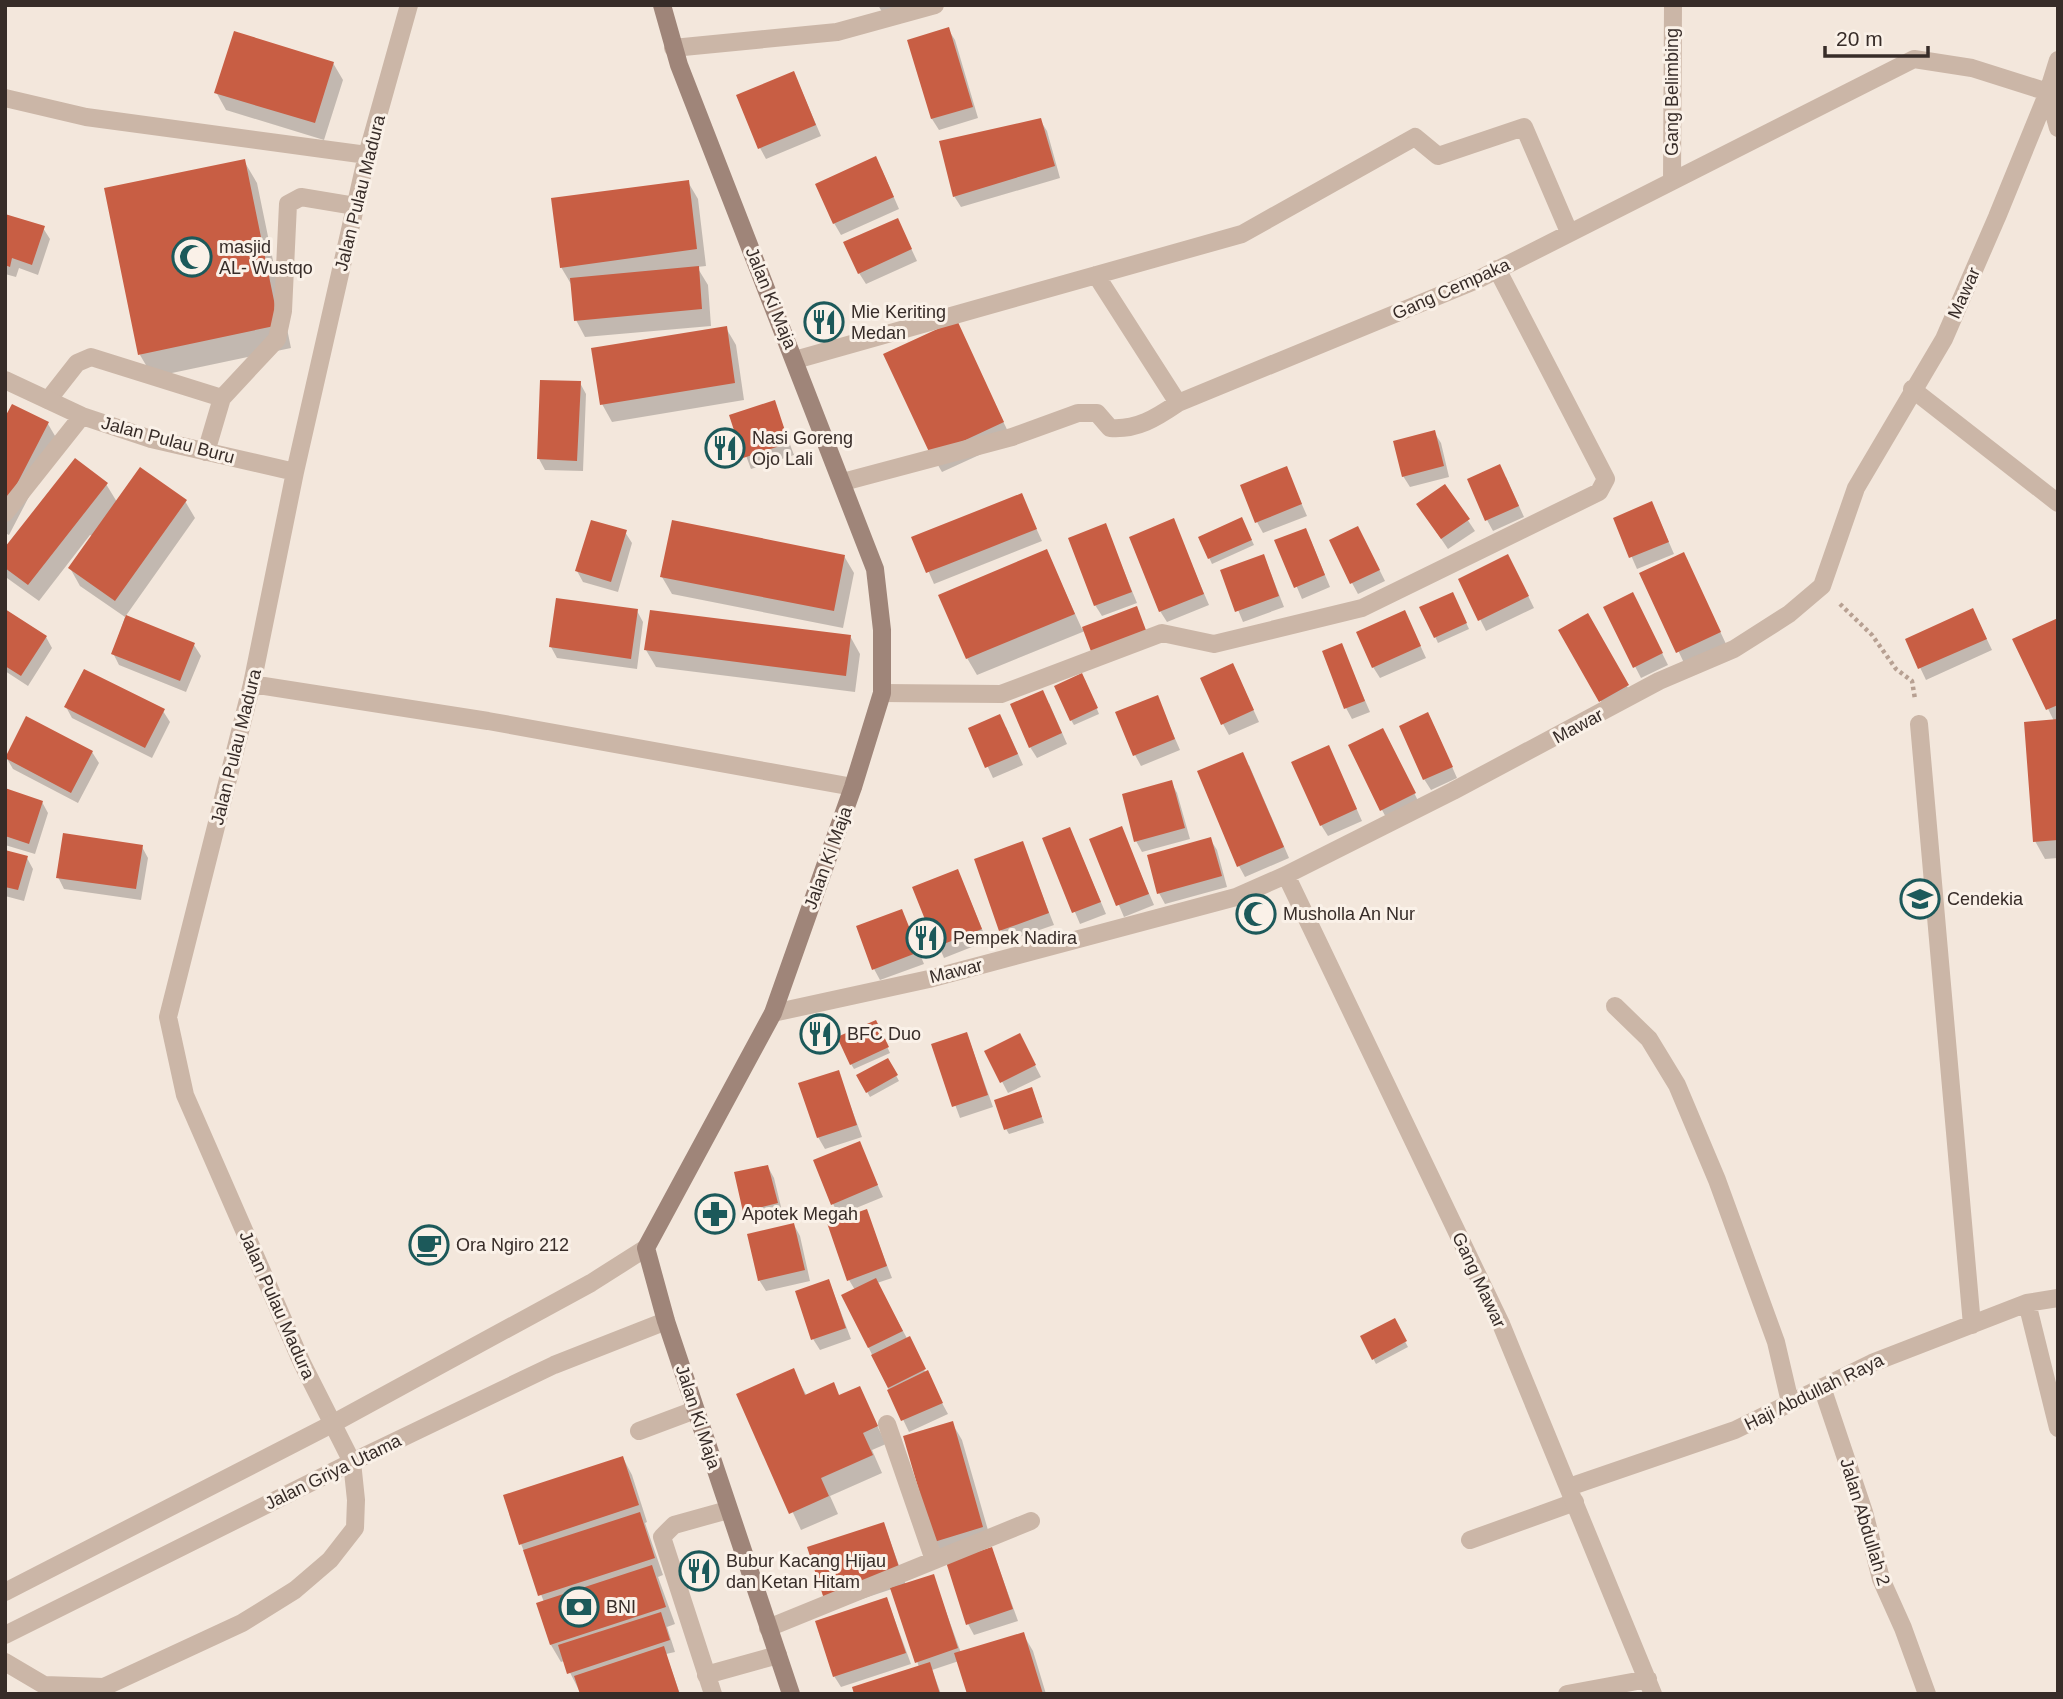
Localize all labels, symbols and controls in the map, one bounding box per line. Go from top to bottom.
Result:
scale bar [1825,14,1928,58]
text: 20 m [1836,27,1883,50]
street label: Gang Belimbing [1662,28,1682,156]
street label: Jalan Pulau Madura [331,112,389,273]
mosque icon: masjid AL- Wustqo [171,236,213,278]
place label: masjid AL- Wustqo [219,237,313,278]
street label: Jalan Ki Maja [741,244,801,353]
street label: Gang Cempaka [1389,254,1514,324]
street label: Mawar [1944,264,1984,322]
restaurant icon: Mie Keriting Medan [803,301,845,343]
place label: Mie Keriting Medan [851,302,946,343]
street label: Jalan Pulau Buru [99,413,237,467]
restaurant icon: Nasi Goreng Ojo Lali [704,427,746,469]
place label: Nasi Goreng Ojo Lali [752,428,853,469]
street label: Jalan Pulau Madura [207,666,265,827]
street label: Mawar [1549,704,1607,748]
street label: Jalan Ki Maja [800,803,856,912]
school or university icon: Cendekia [1899,878,1941,920]
place label: Cendekia [1947,889,2024,909]
mosque icon: Musholla An Nur [1235,893,1277,935]
place label: Musholla An Nur [1283,904,1415,924]
restaurant icon: Pempek Nadira [905,917,947,959]
place label: Pempek Nadira [953,928,1078,948]
street label: Mawar [927,955,985,987]
restaurant icon: BFC Duo [799,1013,841,1055]
place label: BFC Duo [847,1024,921,1044]
pharmacy icon: Apotek Megah [694,1193,736,1235]
place label: Apotek Megah [742,1204,858,1224]
cafe icon: Ora Ngiro 212 [408,1224,450,1266]
street label: Jalan Pulau Madura [235,1228,319,1383]
street label: Gang Mawar [1448,1229,1510,1331]
place label: Ora Ngiro 212 [456,1235,569,1255]
street label: Haji Abdullah Raya [1741,1349,1888,1434]
street label: Jalan Ki Maja [672,1363,725,1472]
street label: Jalan Griya Utama [262,1430,405,1514]
street label: Jalan Abdullah 2 [1836,1456,1894,1588]
restaurant icon: Bubur Kacang Hijau dan Ketan Hitam [678,1550,720,1592]
place label: Bubur Kacang Hijau dan Ketan Hitam [726,1551,886,1592]
bank icon: BNI [558,1586,600,1628]
place label: BNI [606,1597,636,1617]

